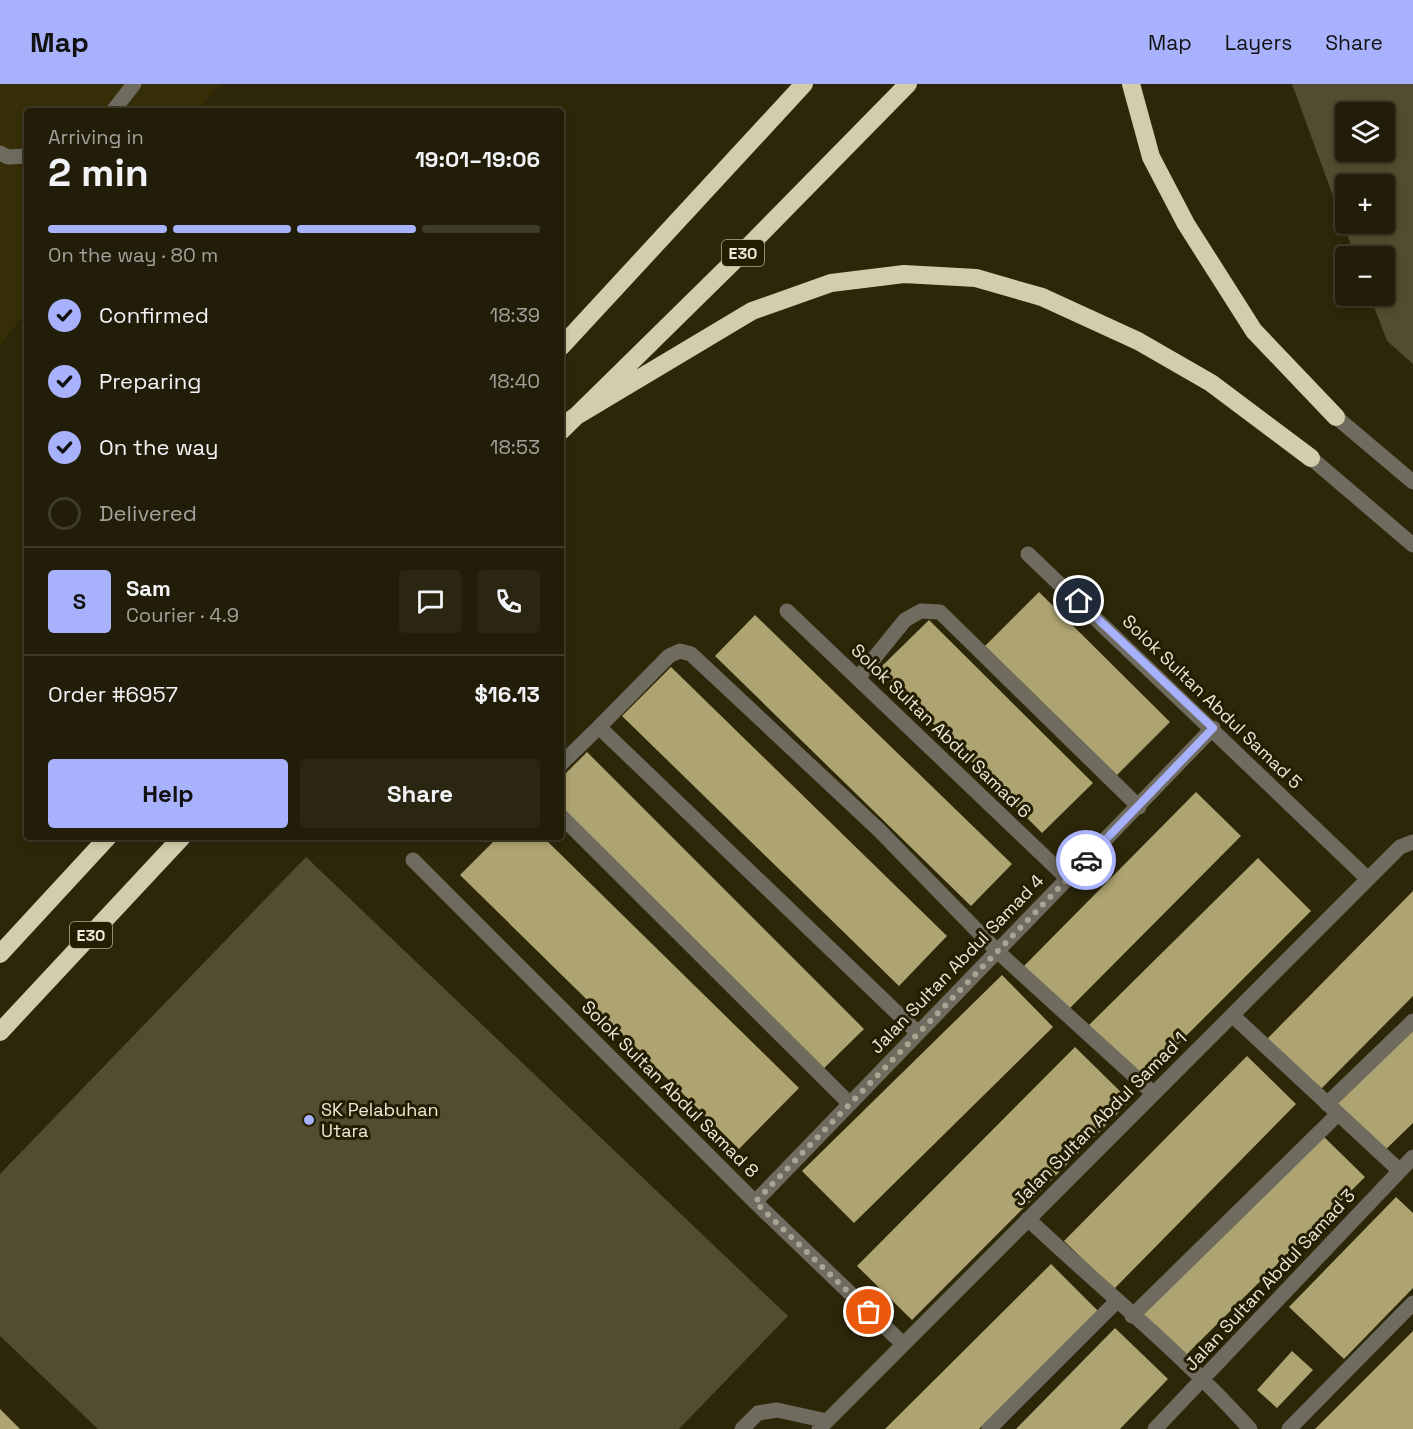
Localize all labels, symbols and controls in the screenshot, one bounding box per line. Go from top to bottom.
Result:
text: Map [30,24,89,60]
text: Map [1148,29,1192,56]
text: Layers [1225,29,1292,56]
text: Share [1325,29,1383,56]
map controls [1335,102,1395,306]
button: layers [1335,102,1395,162]
text: Arriving in [48,124,144,150]
text: 19:01–19:06 [415,145,540,173]
text: 2 min [48,148,149,197]
button: + [1335,174,1395,234]
road number: E30 [722,240,764,266]
text: On the way · 80 m [48,242,218,268]
button: − [1335,246,1395,306]
icon: check [48,299,81,332]
text: Confirmed [99,301,209,329]
text: 18:39 [490,302,540,328]
icon: check [48,365,81,398]
text: Preparing [99,367,201,395]
text: 18:40 [489,368,540,394]
icon: check [48,431,81,464]
text: On the way [99,433,218,461]
text: 18:53 [490,434,540,460]
text: Delivered [99,499,197,527]
button: chat [399,570,462,633]
button: phone [477,570,540,633]
text: Sam [126,574,171,602]
pin [1053,575,1104,626]
icon: home [1062,584,1095,617]
text: S [73,587,86,615]
text: Courier · 4.9 [126,602,239,628]
street label: Solok Sultan Abdul Samad 5 [1118,610,1307,794]
street label: Solok Sultan Abdul Samad 6 [847,639,1036,823]
text: Order #6957 [48,680,178,708]
text: $16.13 [474,680,540,708]
button: Help [48,759,288,828]
button: Share [300,759,540,828]
courier [1056,830,1116,890]
icon: car [1070,844,1103,877]
street label: Jalan Sultan Abdul Samad 4 [865,869,1048,1058]
road number: E30 [70,922,112,948]
street label: Solok Sultan Abdul Samad 8 [577,995,764,1182]
street label: Jalan Sultan Abdul Samad 1 [1008,1027,1191,1210]
place label: SK Pelabuhan Utara [321,1098,439,1142]
marker: SK Pelabuhan Utara [302,1113,316,1127]
street label: Jalan Sultan Abdul Samad 3 [1179,1184,1360,1375]
pin [843,1286,894,1337]
icon: bag [852,1295,885,1328]

